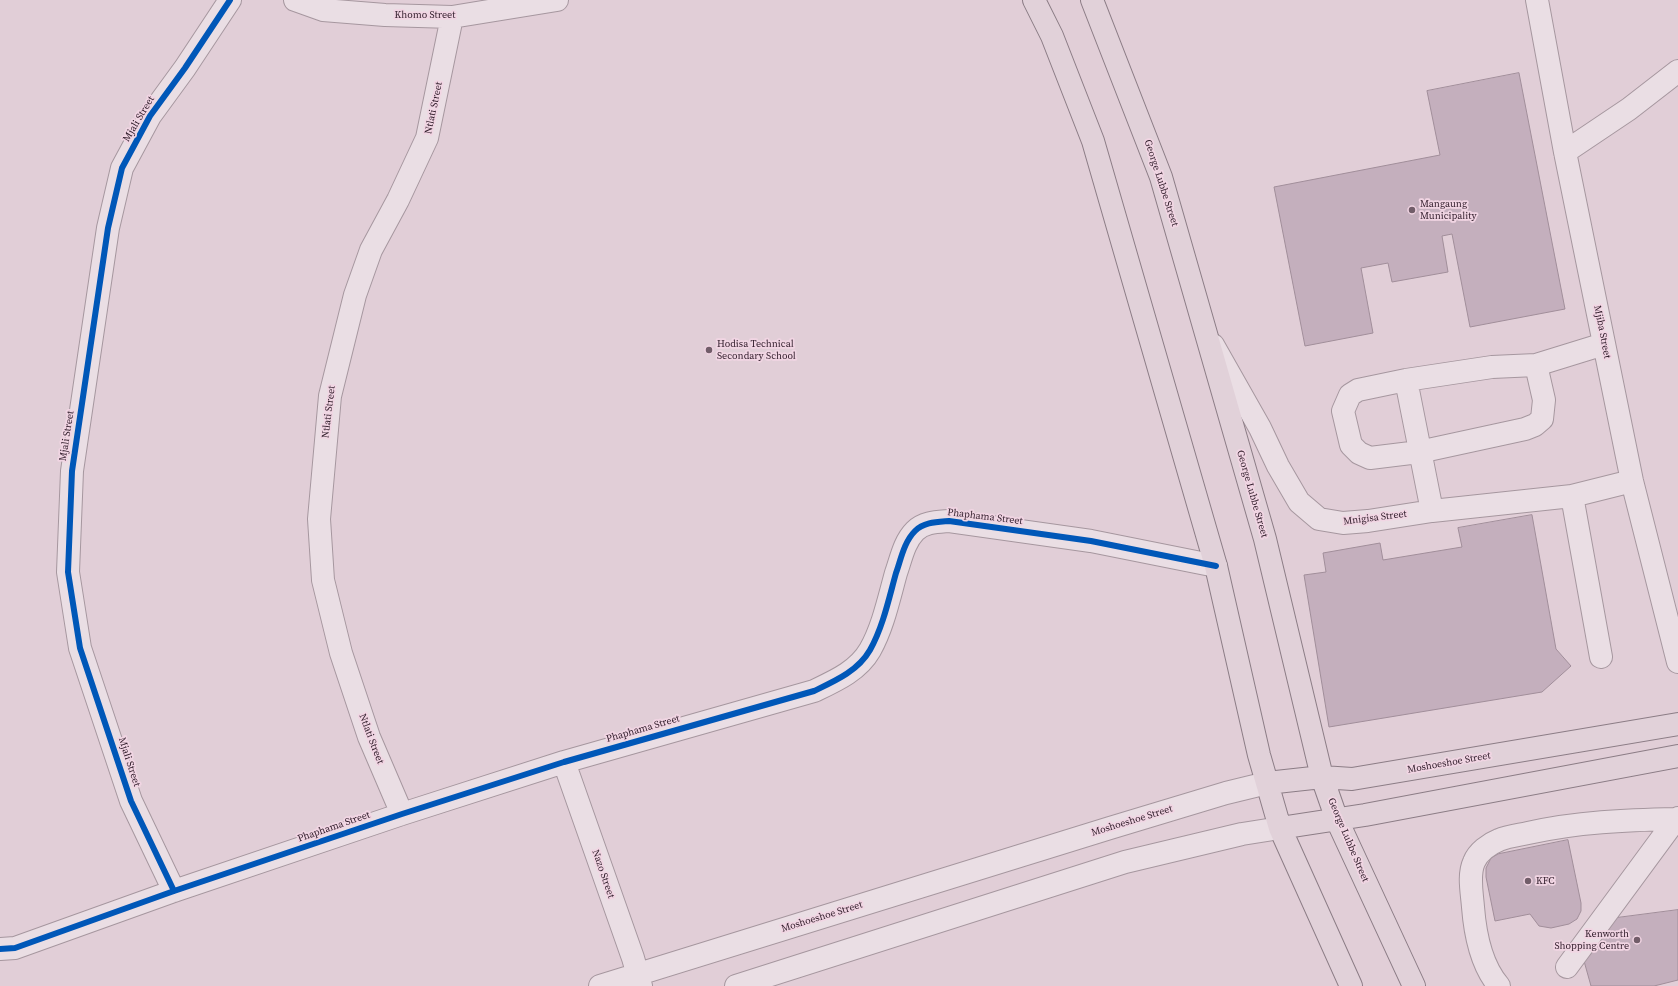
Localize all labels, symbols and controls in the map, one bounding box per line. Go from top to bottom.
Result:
street label: Khomo Street [395,9,455,21]
street label: Ntlati Street [423,81,445,135]
street label: Mjali Street [121,94,157,144]
street label: George Lubbe Street [1141,138,1181,228]
place label: Mangaung Municipality [1420,198,1477,222]
marker: Mangaung Municipality [1407,205,1417,215]
street label: Mjiba Street [1591,304,1613,360]
place label: Hodisa Technical Secondary School [717,338,796,362]
marker: Hodisa Technical Secondary School [704,345,714,355]
street label: Ntlati Street [320,385,338,439]
street label: Mjali Street [57,410,77,462]
street label: George Lubbe Street [1234,449,1270,539]
street label: Phaphama Street [947,506,1023,528]
street label: Mnigisa Street [1343,508,1407,528]
street label: Ntlati Street [356,712,386,766]
street label: Phaphama Street [605,713,681,745]
street label: Mjali Street [115,736,143,788]
street label: Moshoeshoe Street [1407,750,1491,776]
street label: George Lubbe Street [1325,796,1371,884]
street label: Moshoeshoe Street [1090,803,1174,839]
street label: Phaphama Street [296,809,372,845]
street label: Nazo Street [589,848,617,900]
place label: KFC [1536,875,1555,887]
marker: KFC [1523,876,1533,886]
street label: Moshoeshoe Street [780,899,864,935]
place label: Kenworth Shopping Centre [1555,928,1629,952]
marker: Kenworth Shopping Centre [1632,935,1642,945]

